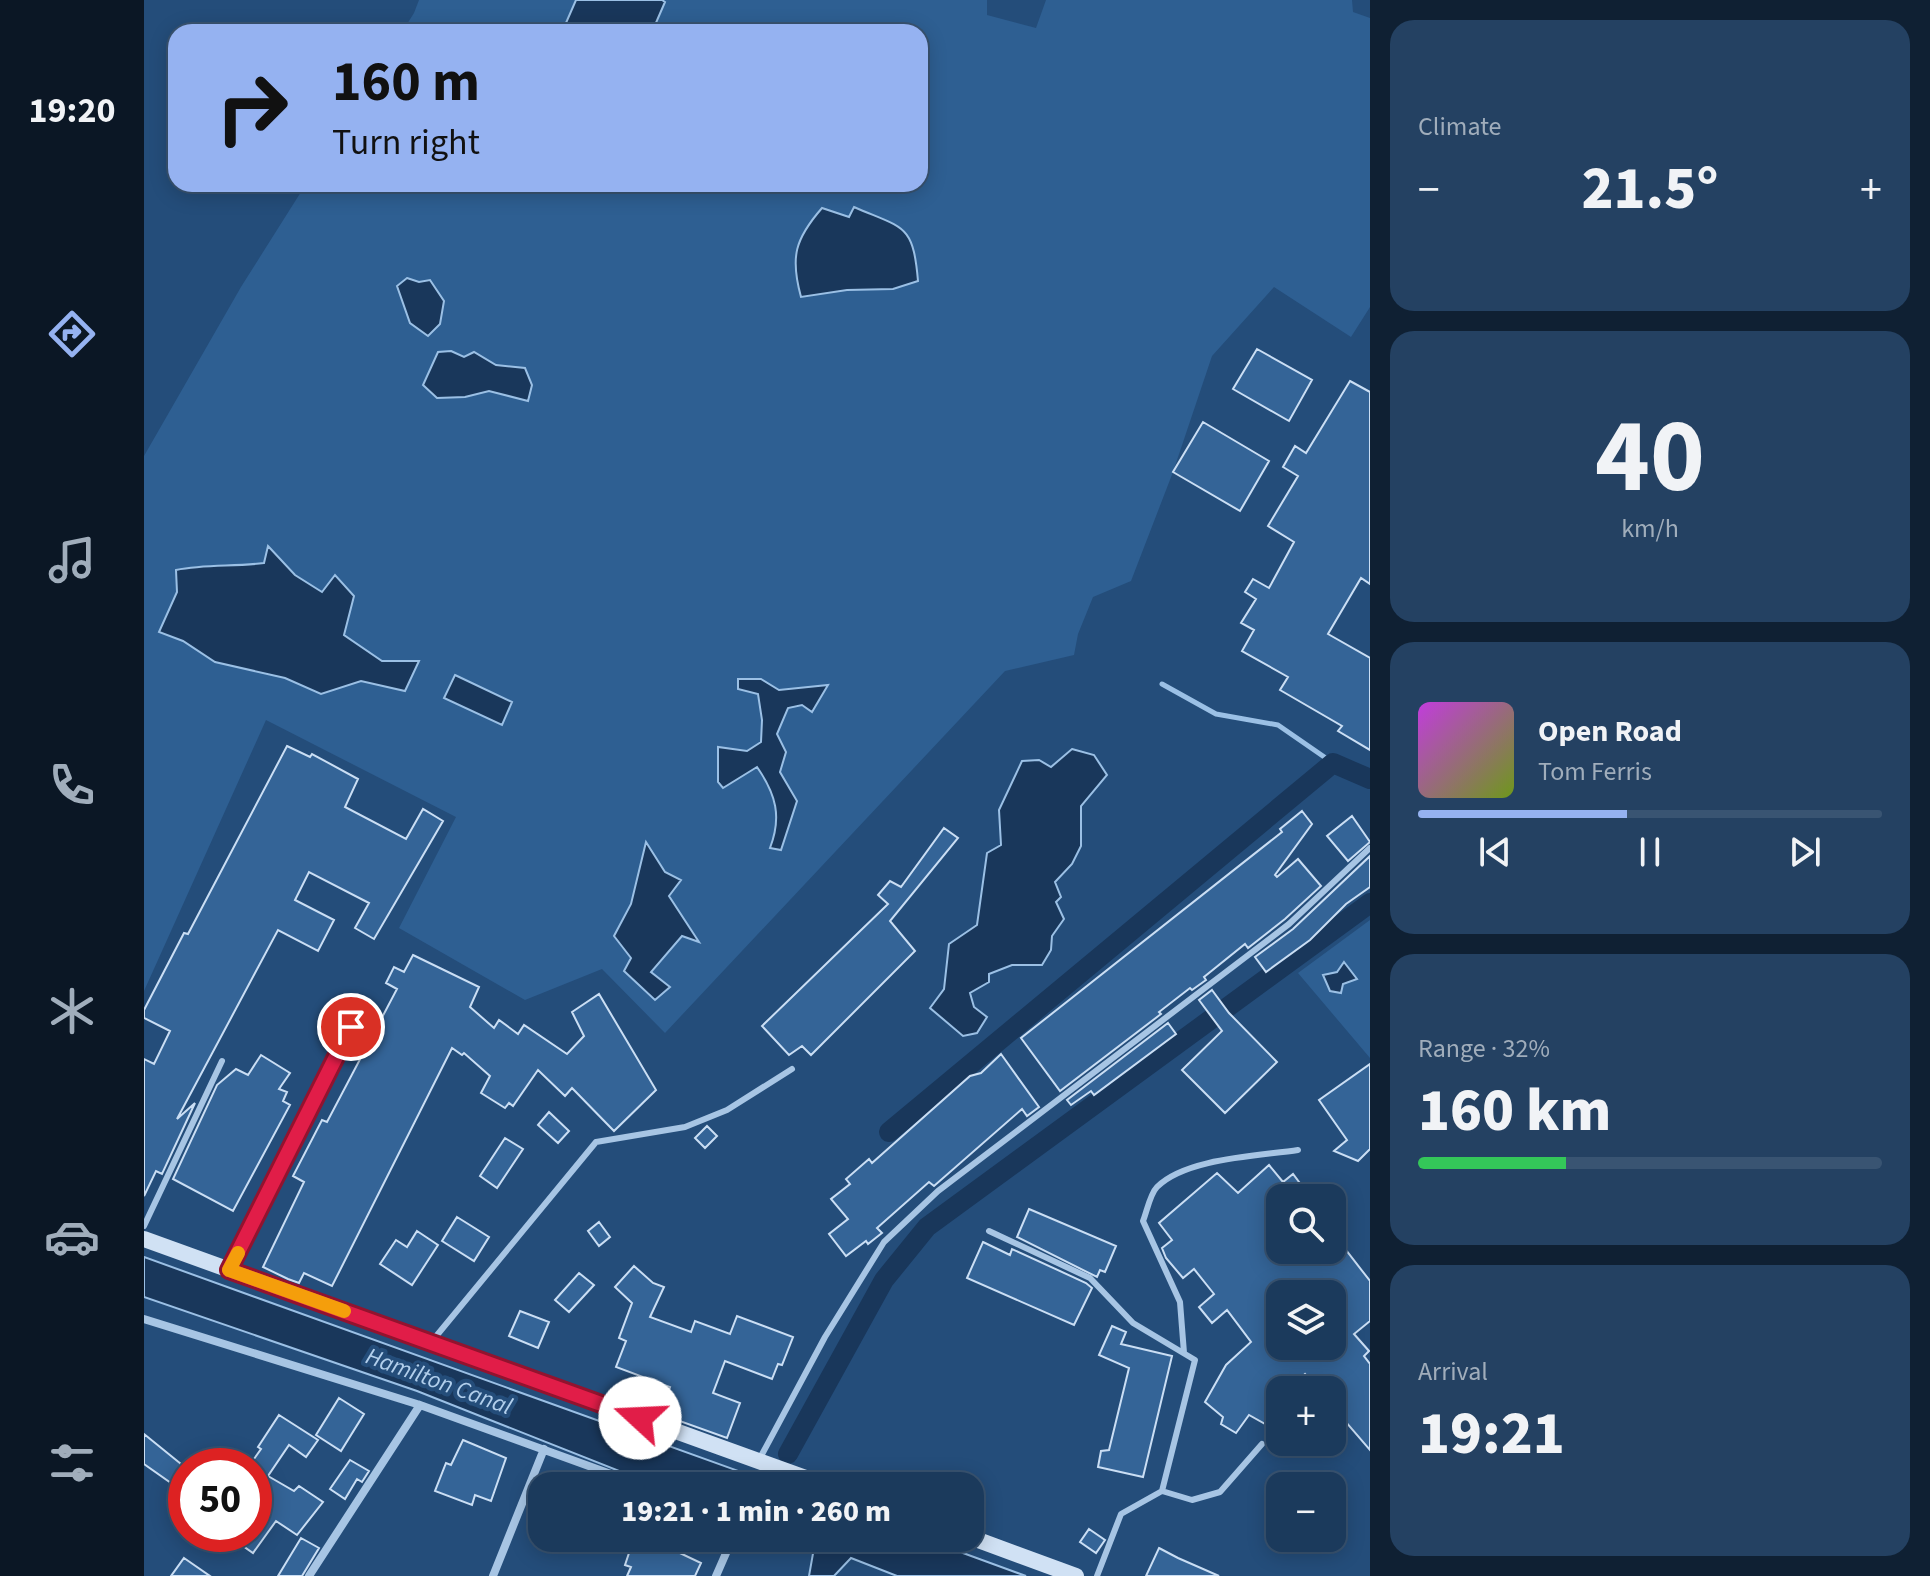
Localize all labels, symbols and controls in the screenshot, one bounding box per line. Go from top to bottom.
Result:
text: 160 m [332,43,480,122]
icon: right [200,56,304,160]
text: 19:20 [29,85,115,136]
text: Climate [1418,108,1502,145]
text: Turn right [332,117,480,168]
text: 21.5° [1582,147,1718,232]
text: − [1418,159,1440,222]
text: + [1860,159,1882,222]
icon: directions [44,306,100,362]
text: 40 [1595,384,1705,532]
text: km/h [1621,510,1679,547]
icon: music [44,532,100,588]
text: Open Road [1538,710,1682,753]
text: Tom Ferris [1538,753,1652,790]
icon: phone [44,757,100,813]
icon: previous [1473,830,1517,874]
icon: pause [1628,830,1672,874]
icon: next [1783,830,1827,874]
icon: climate [44,983,100,1039]
pin [317,993,385,1061]
icon: arrive [329,1005,373,1049]
text: Range · 32% [1418,1030,1550,1067]
text: 160 km [1418,1069,1611,1154]
map controls [1266,1184,1346,1552]
button: search [1266,1184,1346,1264]
icon: car [44,1209,100,1265]
button: layers [1266,1280,1346,1360]
water label: Hamilton Canal [361,1339,517,1424]
text: Arrival [1418,1353,1488,1390]
position arrow [598,1376,682,1460]
button: + [1266,1376,1346,1456]
text: 19:21 [1418,1392,1565,1477]
icon: filters [44,1435,100,1491]
speed limit sign: 50 [168,1448,272,1552]
button: − [1266,1472,1346,1552]
text: 19:21 · 1 min · 260 m [621,1490,891,1533]

